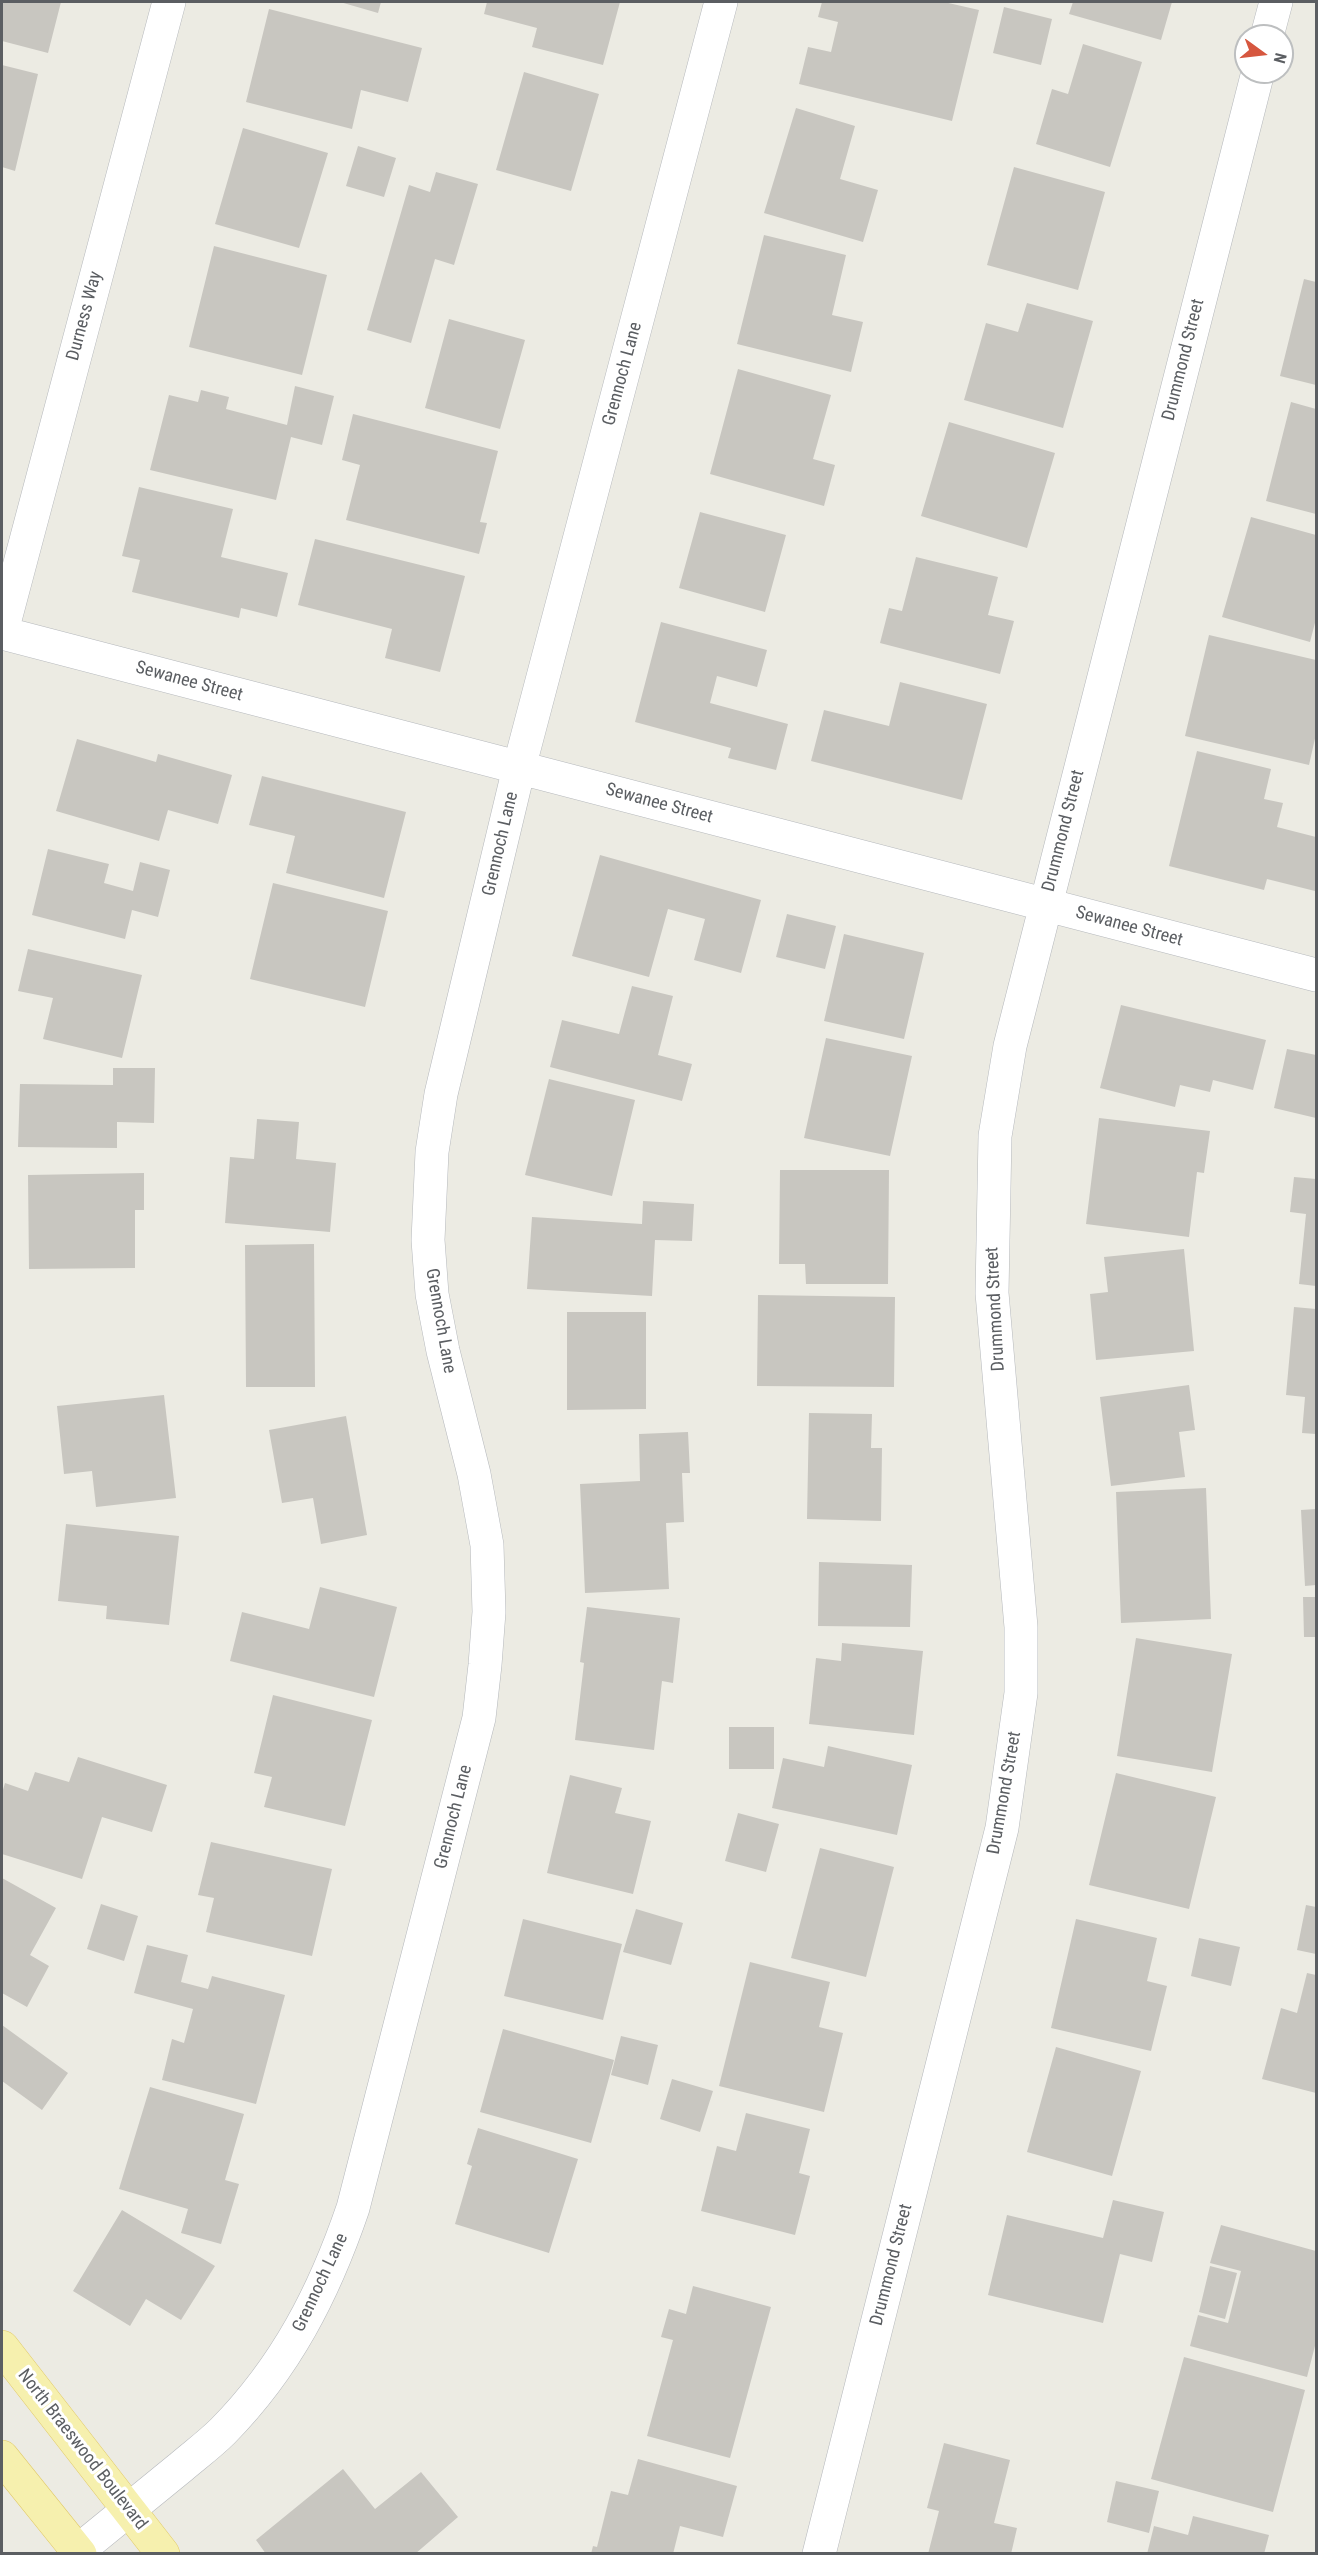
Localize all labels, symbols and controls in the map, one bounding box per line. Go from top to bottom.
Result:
north arrow [1234,24,1294,84]
text: N [1269,51,1290,65]
street label: Durness Way [63,269,107,363]
street label: Drummond Street [1158,297,1210,423]
street label: Grennoch Lane [599,320,647,428]
street label: Sewanee Street [133,657,245,707]
street label: Drummond Street [1038,768,1090,894]
street label: Sewanee Street [603,779,715,829]
street label: Grennoch Lane [479,790,523,898]
street label: Sewanee Street [1073,902,1185,952]
street label: Drummond Street [982,1246,1010,1372]
street label: Grennoch Lane [420,1267,460,1375]
street label: Drummond Street [984,1730,1026,1856]
street label: Grennoch Lane [431,1763,477,1871]
street label: Drummond Street [866,2202,918,2328]
street label: Grennoch Lane [289,2230,353,2336]
street label: North Braeswood Boulevard [13,2365,151,2535]

